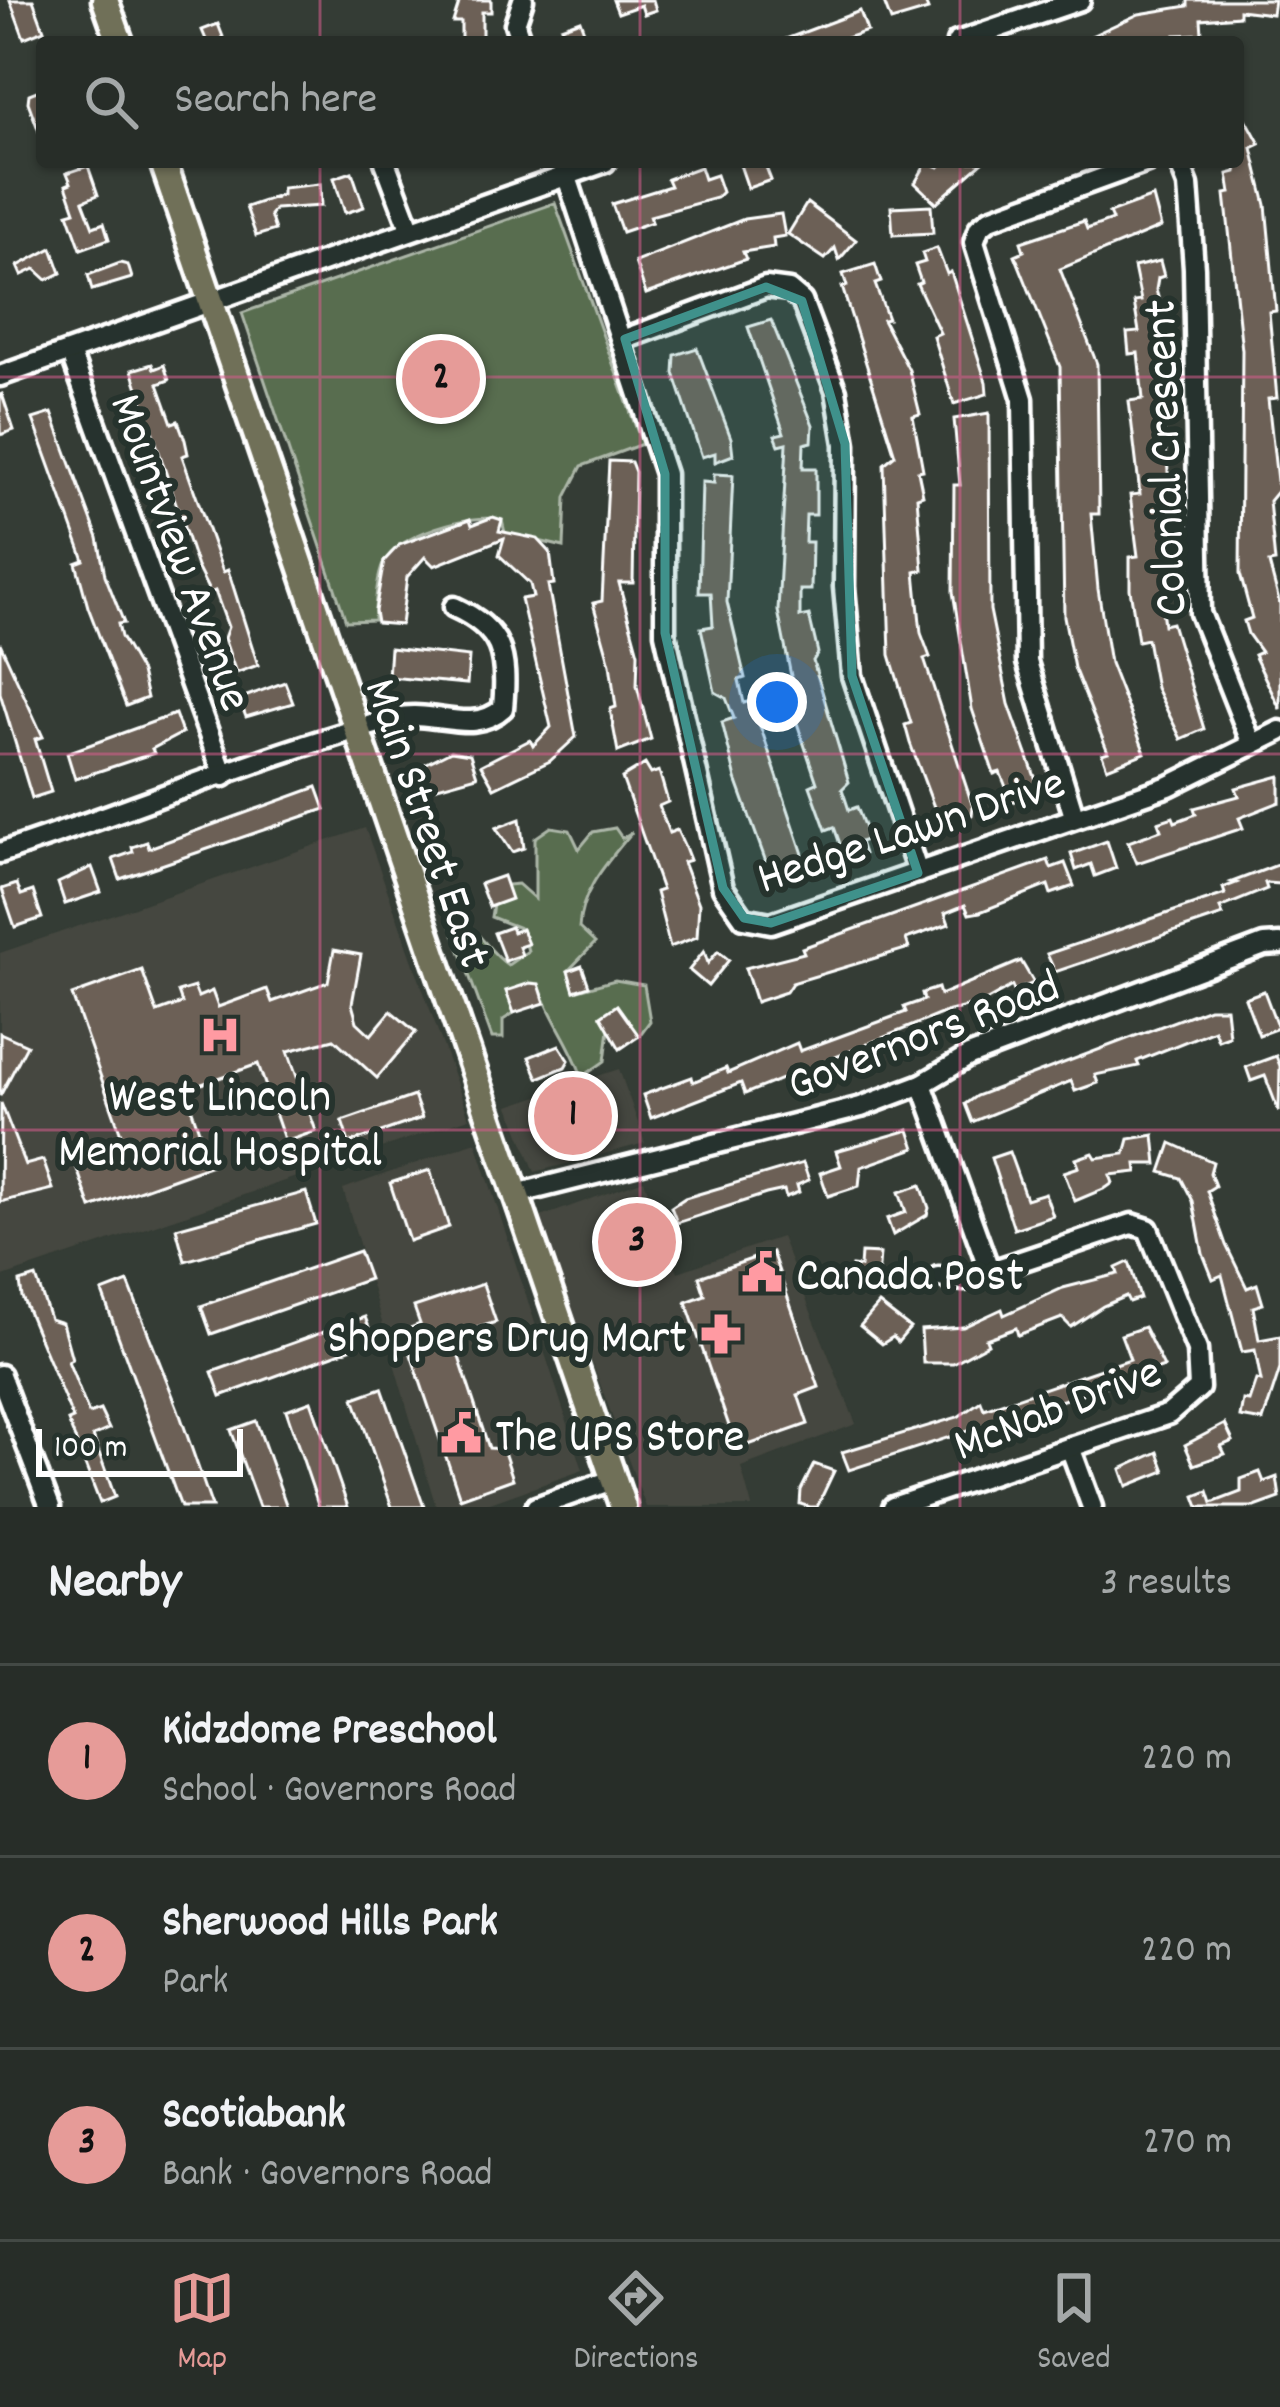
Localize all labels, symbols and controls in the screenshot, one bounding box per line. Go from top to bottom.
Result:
search box [36,36,1244,168]
icon: search [78,69,144,135]
text: Search here [174,70,377,134]
street label: Colonial Crescent [1129,298,1210,617]
pin: 2 [402,334,480,424]
street label: Mountview Avenue [88,385,266,722]
street label: Main Street East [342,670,506,979]
your location [747,672,807,732]
street label: Hedge Lawn Drive [749,752,1075,916]
street label: Governors Road [778,955,1071,1123]
hospital icon: West Lincoln Memorial Hospital [197,1012,243,1058]
place label: West Lincoln Memorial Hospital [58,1066,382,1190]
pin: 1 [534,1071,612,1161]
pin: 3 [598,1197,676,1287]
place label: Canada Post [796,1245,1024,1314]
public building icon: Canada Post [739,1249,785,1295]
place label: Shoppers Drug Mart [327,1307,687,1376]
pharmacy icon: Shoppers Drug Mart [698,1311,744,1357]
street label: McNab Drive [945,1341,1173,1483]
place label: The UPS Store [495,1406,745,1475]
public building icon: The UPS Store [438,1410,484,1456]
scale bar [36,1423,243,1476]
text: 100 m [54,1426,127,1473]
text: Nearby [48,1549,181,1621]
text: 3 results [1101,1558,1232,1613]
text: Kidzdome Preschool [162,1701,497,1765]
text: 1 [83,1733,91,1788]
text: 220 m [1141,1733,1232,1788]
text: School · Governors Road [162,1765,517,1820]
text: Sherwood Hills Park [162,1893,498,1957]
text: 2 [78,1925,96,1980]
text: 220 m [1141,1925,1232,1980]
text: Park [162,1957,228,2012]
text: Scotiabank [162,2085,346,2149]
text: 3 [78,2117,96,2172]
text: 270 m [1143,2117,1232,2172]
text: Bank · Governors Road [162,2149,493,2204]
tab: Map [169,2265,235,2384]
tab: Directions [574,2265,699,2384]
tab: Saved [1037,2265,1111,2384]

